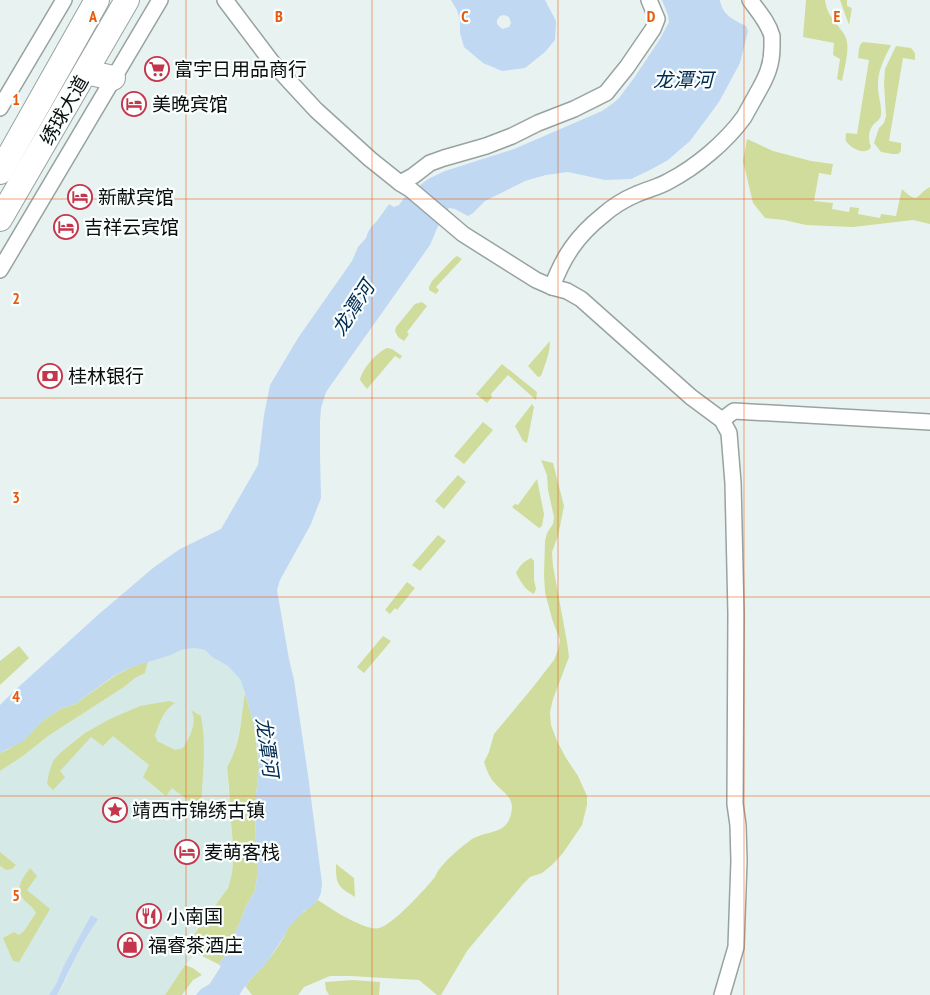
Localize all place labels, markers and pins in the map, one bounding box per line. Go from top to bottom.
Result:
supermarket icon: 富宇日用品商行 [144,56,170,82]
place label: 富宇日用品商行 [174,57,307,81]
hotel icon: 美晚宾馆 [121,91,147,117]
place label: 美晚宾馆 [152,92,228,116]
hotel icon: 新献宾馆 [67,184,93,210]
place label: 新献宾馆 [98,185,174,209]
hotel icon: 吉祥云宾馆 [53,214,79,240]
place label: 吉祥云宾馆 [84,215,179,239]
bank icon: 桂林银行 [37,363,63,389]
place label: 桂林银行 [68,364,144,388]
place icon: 靖西市锦绣古镇 [102,797,128,823]
place label: 靖西市锦绣古镇 [132,798,265,822]
hotel icon: 麦萌客栈 [174,839,200,865]
place label: 麦萌客栈 [204,840,280,864]
restaurant icon: 小南国 [136,903,162,929]
place label: 小南国 [166,904,223,928]
shop icon: 福睿茶酒庄 [117,932,143,958]
place label: 福睿茶酒庄 [148,933,243,957]

